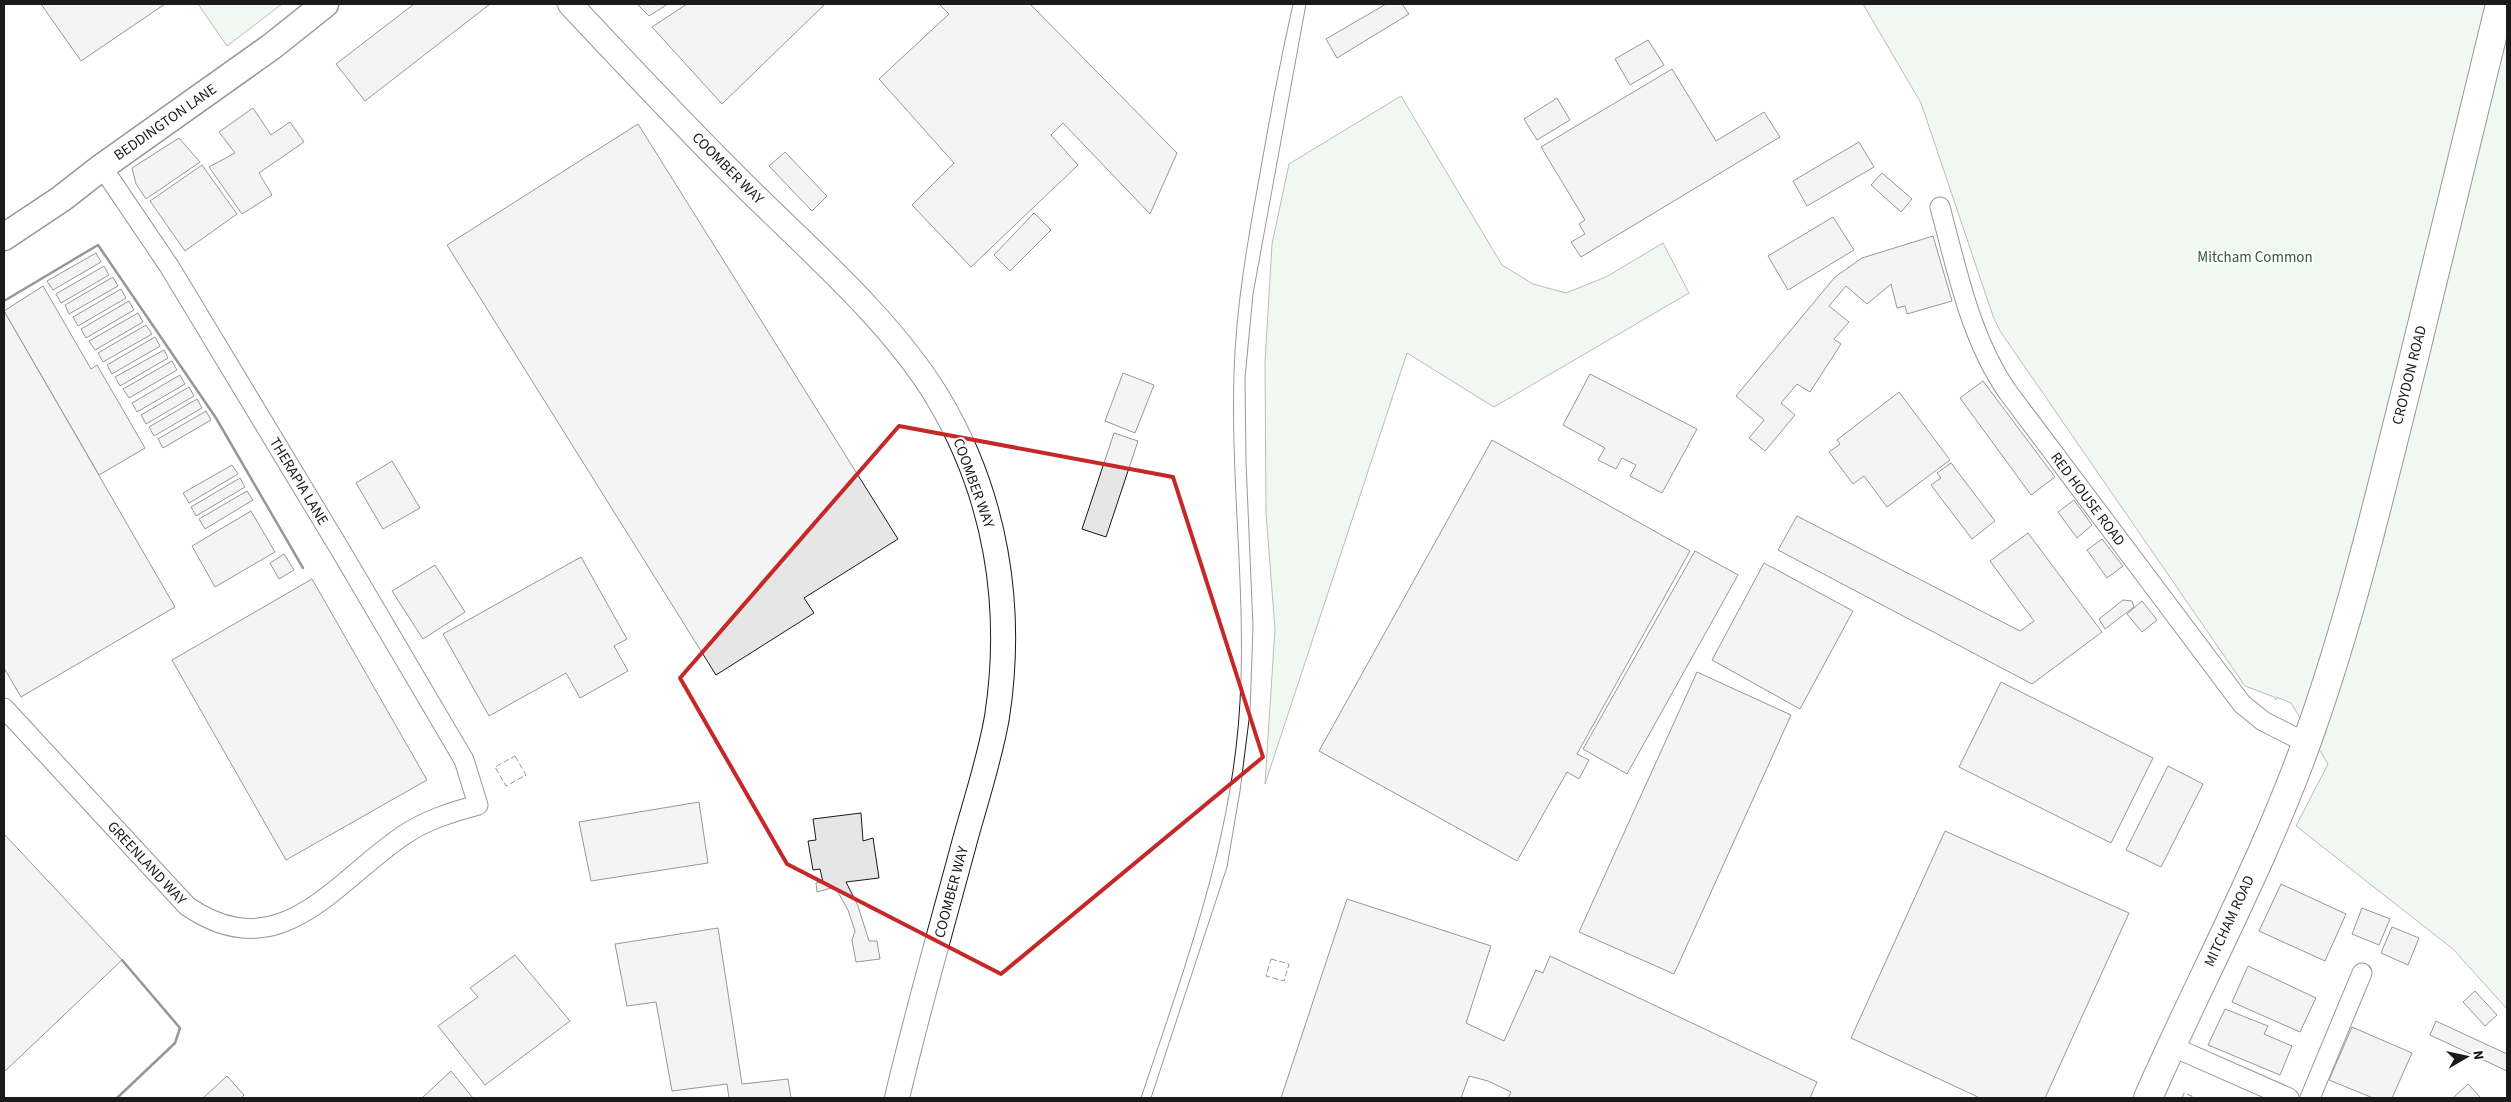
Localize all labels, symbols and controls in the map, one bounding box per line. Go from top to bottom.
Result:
street label: BEDDINGTON LANE [110,79,221,166]
street label: COOMBER WAY [687,128,769,210]
park label: Mitcham Common [2197,247,2313,268]
street label: CROYDON ROAD [2387,323,2432,427]
street label: THERAPIA LANE [264,433,333,529]
street label: COOMBER WAY [948,435,1000,532]
street label: RED HOUSE ROAD [2045,448,2130,551]
street label: GREENLAND WAY [102,817,192,910]
street label: COOMBER WAY [929,843,974,940]
street label: MITCHAM ROAD [2199,872,2260,970]
north arrow [2441,1032,2491,1082]
text: N [2467,1049,2488,1061]

